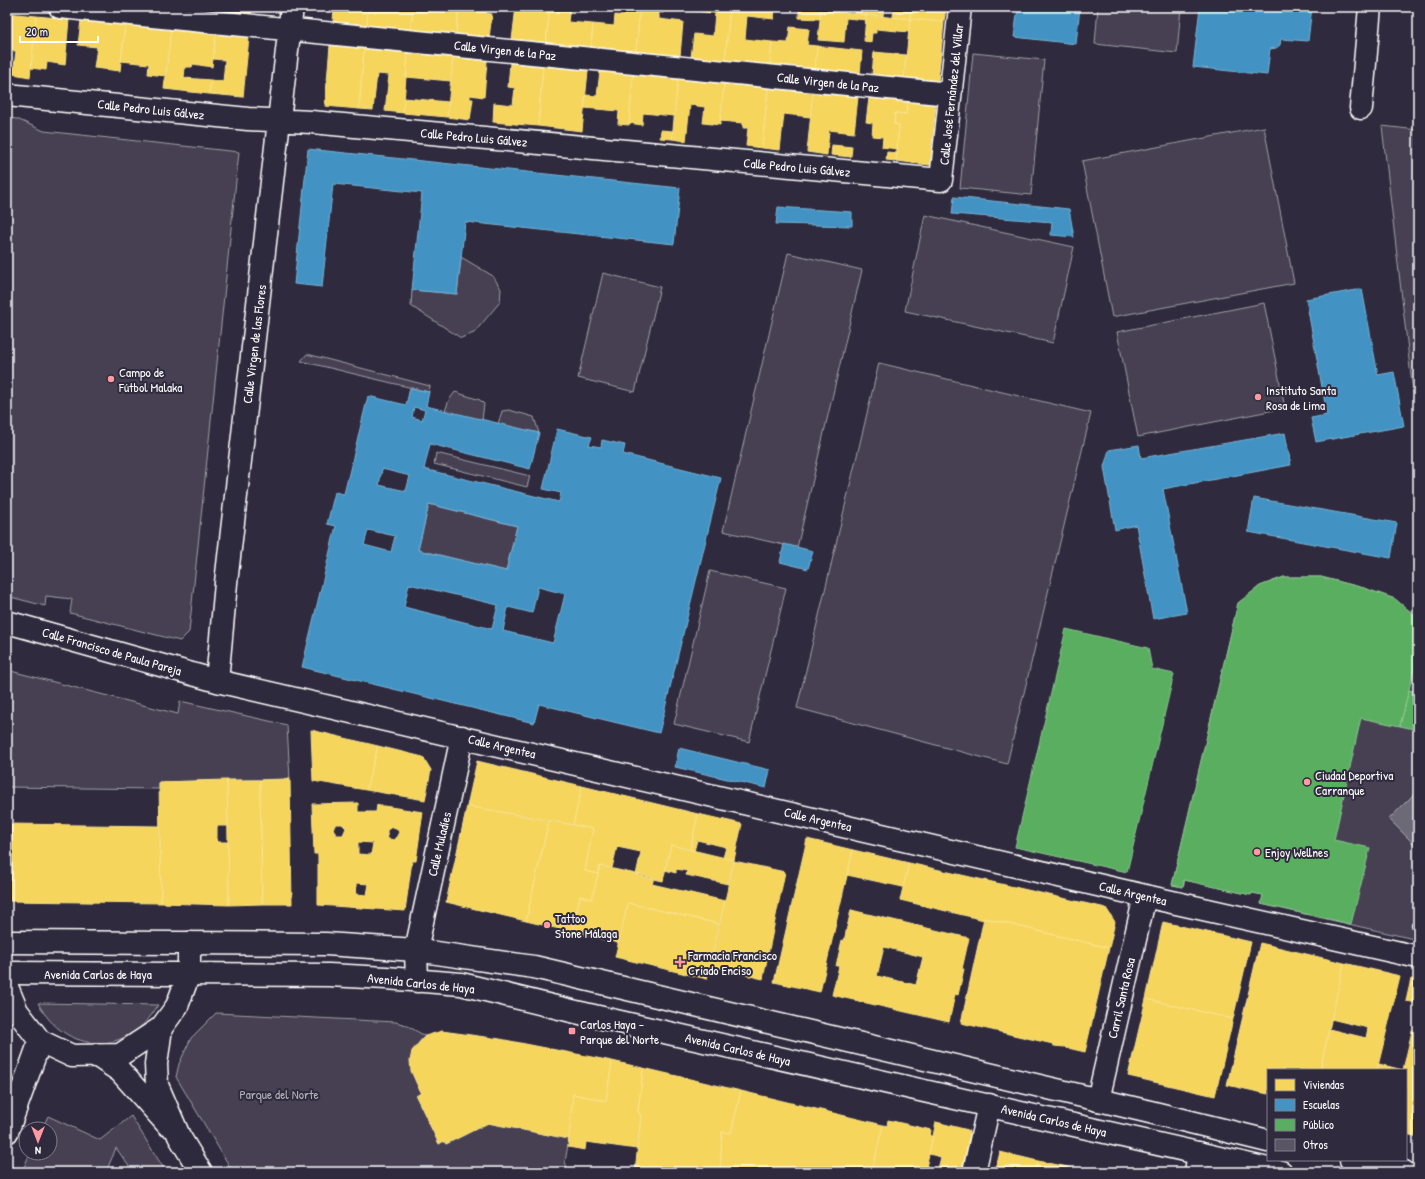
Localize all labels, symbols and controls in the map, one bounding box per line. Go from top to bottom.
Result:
scale bar [20,18,98,44]
street label: Calle José Fernández del Villar [935,22,967,166]
text: 20 m [26,23,48,40]
street label: Calle Virgen de la Paz [453,36,557,64]
street label: Calle Virgen de la Paz [776,68,880,96]
street label: Calle Pedro Luis Gálvez [97,94,206,124]
street label: Calle Pedro Luis Gálvez [420,123,529,151]
street label: Calle Pedro Luis Gálvez [743,153,852,181]
street label: Calle Virgen de las Flores [238,284,270,404]
place label: Campo de Fútbol Malaka [118,363,182,396]
marker: Campo de Fútbol Malaka [106,374,116,384]
place label: Instituto Santa Rosa de Lima [1266,381,1336,414]
marker: Instituto Santa Rosa de Lima [1253,392,1263,402]
street label: Calle Francisco de Paula Pareja [40,622,184,680]
street label: Calle Argentea [466,729,538,763]
place label: Ciudad Deportiva Carranque [1315,766,1393,799]
marker: Ciudad Deportiva Carranque [1302,777,1312,787]
street label: Calle Argentea [782,802,854,836]
street label: Calle Muladíes [423,810,455,878]
place label: Enjoy Wellnes [1265,843,1328,861]
marker: Enjoy Wellnes [1252,847,1262,857]
street label: Calle Argentea [1097,876,1169,910]
place label: Tattoo Stone Málaga [555,909,617,942]
marker: Tattoo Stone Málaga [542,920,552,930]
place label: Farmacia Francisco Criado Enciso [687,946,777,979]
street label: Carril Santa Rosa [1103,956,1139,1040]
marker: Farmacia Francisco Criado Enciso [675,957,685,967]
street label: Avenida Carlos de Haya [44,965,152,983]
street label: Avenida Carlos de Haya [367,968,475,998]
place label: Carlos Haya - Parque del Norte [580,1015,659,1048]
marker: Carlos Haya - Parque del Norte [567,1026,577,1036]
street label: Avenida Carlos de Haya [684,1028,792,1070]
legend [1267,1069,1407,1161]
text: Viviendas [1303,1076,1345,1093]
park label: Parque del Norte [239,1085,319,1103]
text: Escuelas [1303,1096,1340,1113]
street label: Avenida Carlos de Haya [1000,1099,1108,1141]
text: Público [1303,1116,1334,1133]
north arrow [18,1121,58,1161]
text: Otros [1303,1136,1328,1153]
text: N [35,1144,41,1158]

